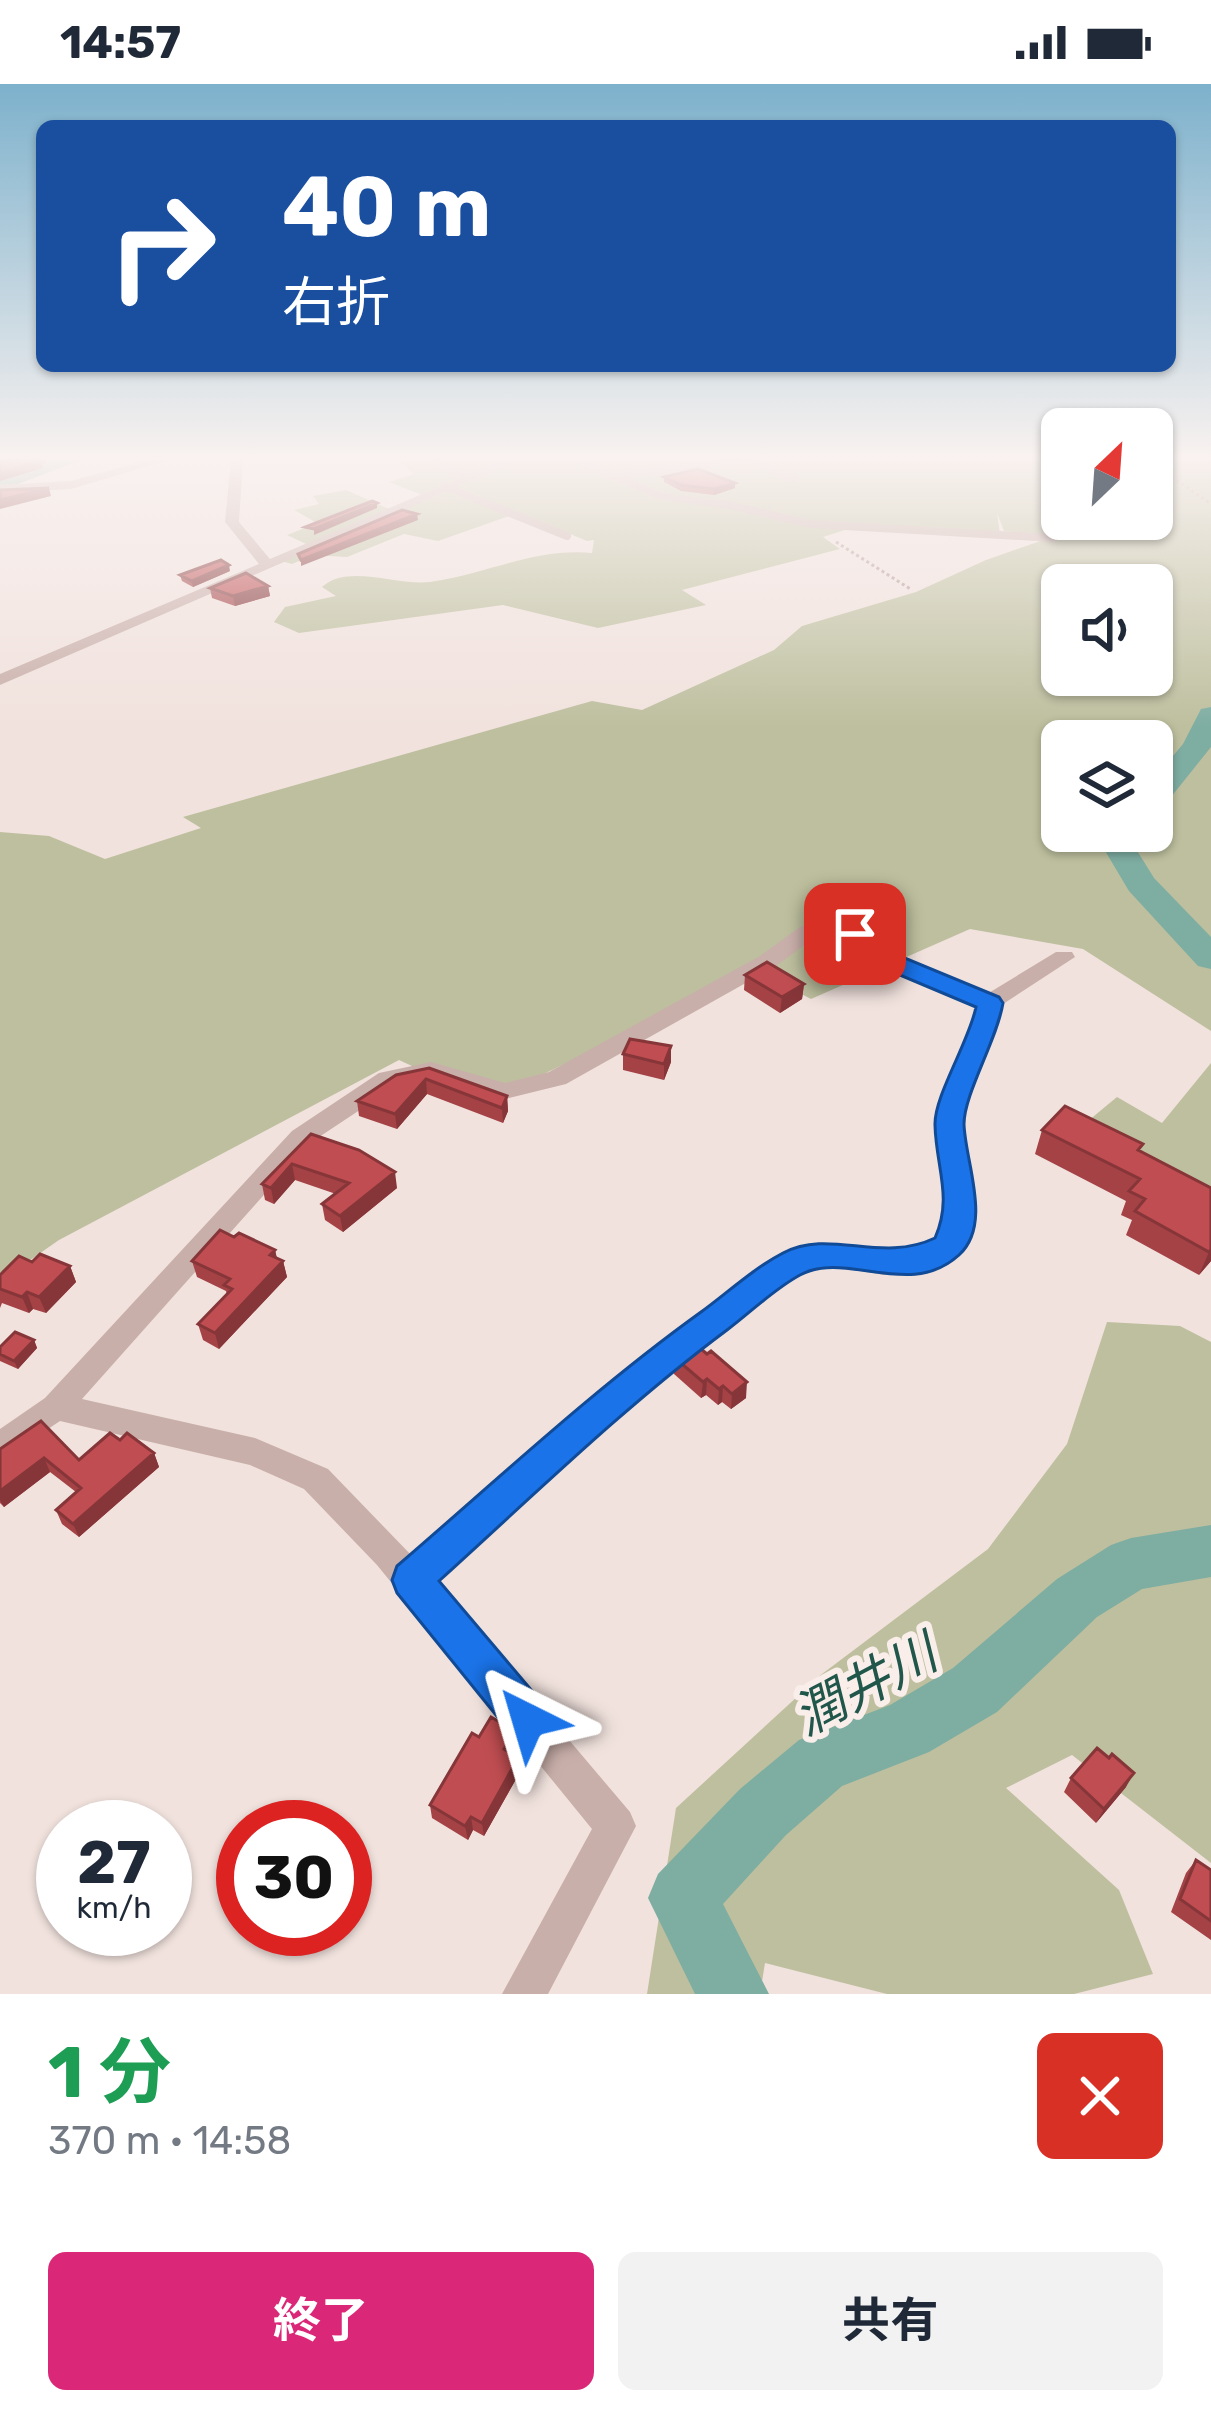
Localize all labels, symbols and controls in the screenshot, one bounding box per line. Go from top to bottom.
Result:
text: 14:57 [60,16,181,69]
text: 40 m [282,157,491,257]
icon: right [84,168,240,324]
text: 右折 [282,271,390,335]
north arrow [1041,408,1173,540]
map controls [1041,408,1173,852]
button: sound [1041,564,1173,696]
button: layers [1041,720,1173,852]
pin [804,883,906,985]
icon: arrive [822,901,888,967]
water label: 潤井川 [783,1620,951,1748]
position arrow [465,1657,591,1783]
speed limit sign: 30 [216,1800,372,1956]
text: 27 [77,1827,151,1898]
text: km/h [77,1890,151,1926]
text: 1 分 [48,2030,171,2115]
button: close [1037,2033,1163,2159]
text: 370 m · 14:58 [48,2118,291,2164]
button: 終了 [48,2252,594,2390]
button: 共有 [618,2252,1163,2390]

